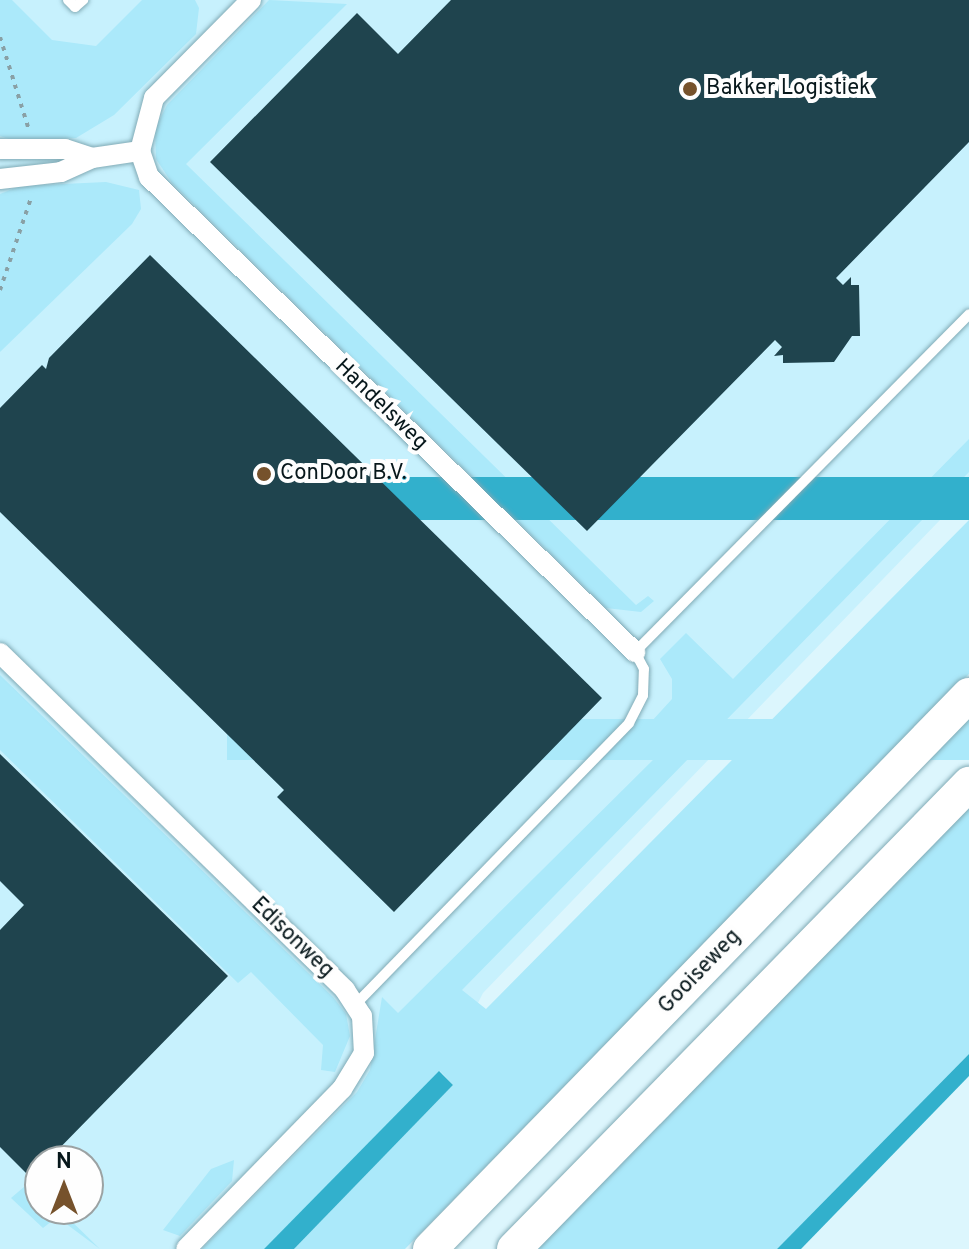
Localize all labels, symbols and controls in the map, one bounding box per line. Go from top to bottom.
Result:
place label: Bakker Logistiek [706,76,871,102]
marker: Bakker Logistiek [681,80,699,98]
street label: Handelsweg [329,354,433,456]
place label: ConDoor B.V. [280,461,407,487]
marker: ConDoor B.V. [255,465,273,483]
street label: Edisonweg [245,892,339,984]
street label: Gooiseweg [653,924,747,1020]
north arrow [24,1145,104,1225]
text: N [56,1149,72,1176]

